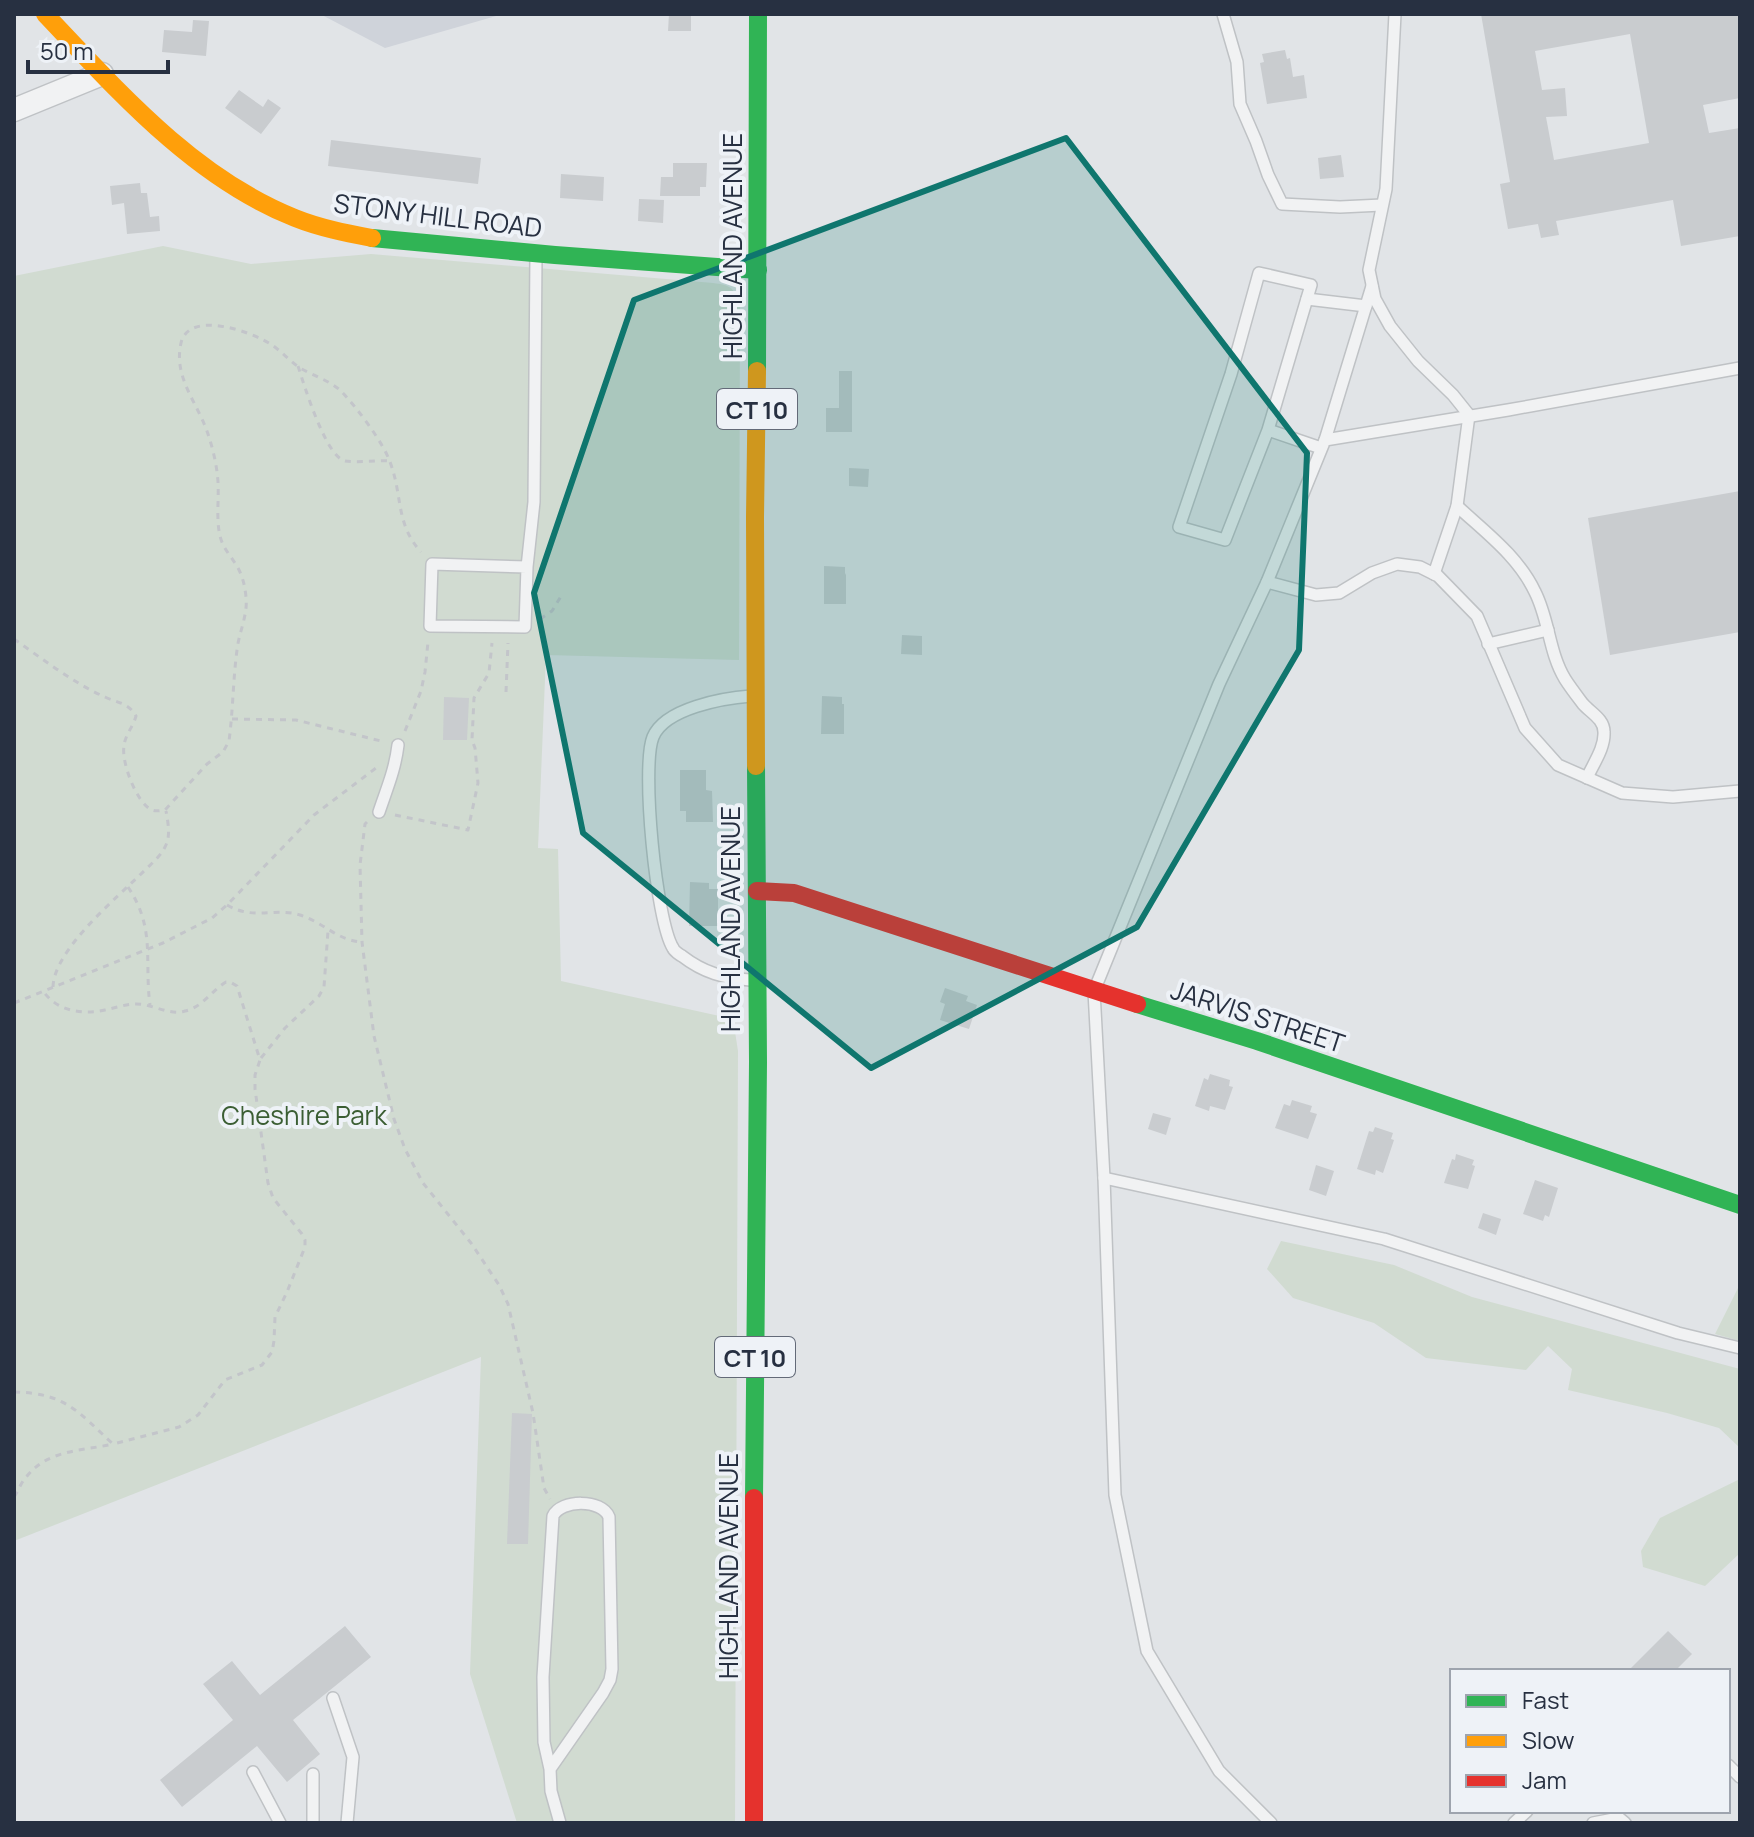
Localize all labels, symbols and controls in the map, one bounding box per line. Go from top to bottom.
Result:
scale bar [28,24,168,74]
text: 50 m [40,34,94,67]
street label: HIGHLAND AVENUE [714,133,750,359]
street label: STONY HILL ROAD [332,184,544,246]
road number: CT 10 [717,389,797,429]
street label: HIGHLAND AVENUE [712,806,748,1032]
street label: JARVIS STREET [1167,971,1350,1061]
park label: Cheshire Park [221,1097,388,1133]
road number: CT 10 [715,1337,795,1377]
street label: HIGHLAND AVENUE [710,1453,746,1679]
legend [1450,1669,1730,1813]
text: Fast [1522,1683,1569,1716]
text: Slow [1522,1723,1575,1756]
text: Jam [1522,1763,1567,1796]

